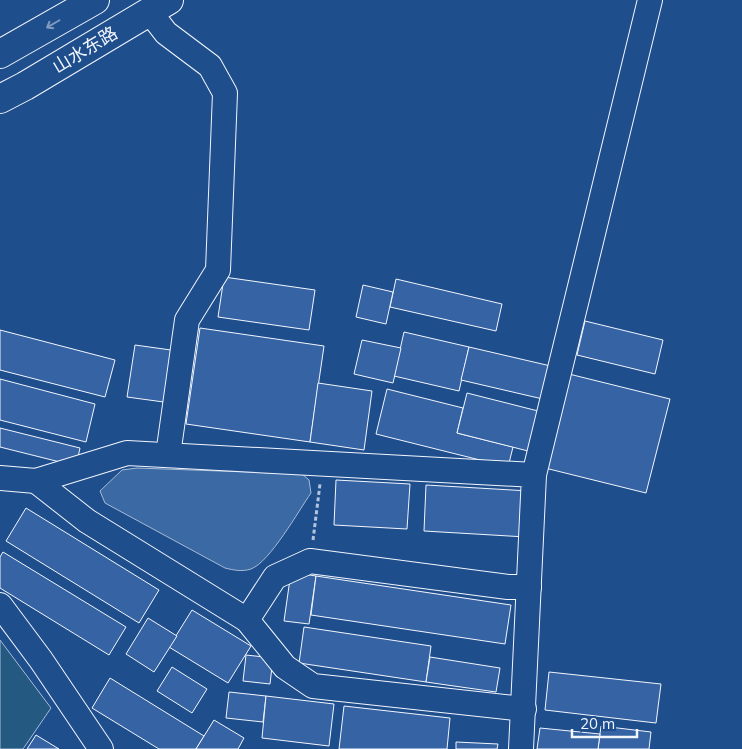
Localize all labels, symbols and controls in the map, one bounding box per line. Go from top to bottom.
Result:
one-way arrow [45,19,60,29]
street label: 山水东路 [48,21,122,78]
scale bar [572,706,637,738]
text: 20 m [580,714,615,733]

